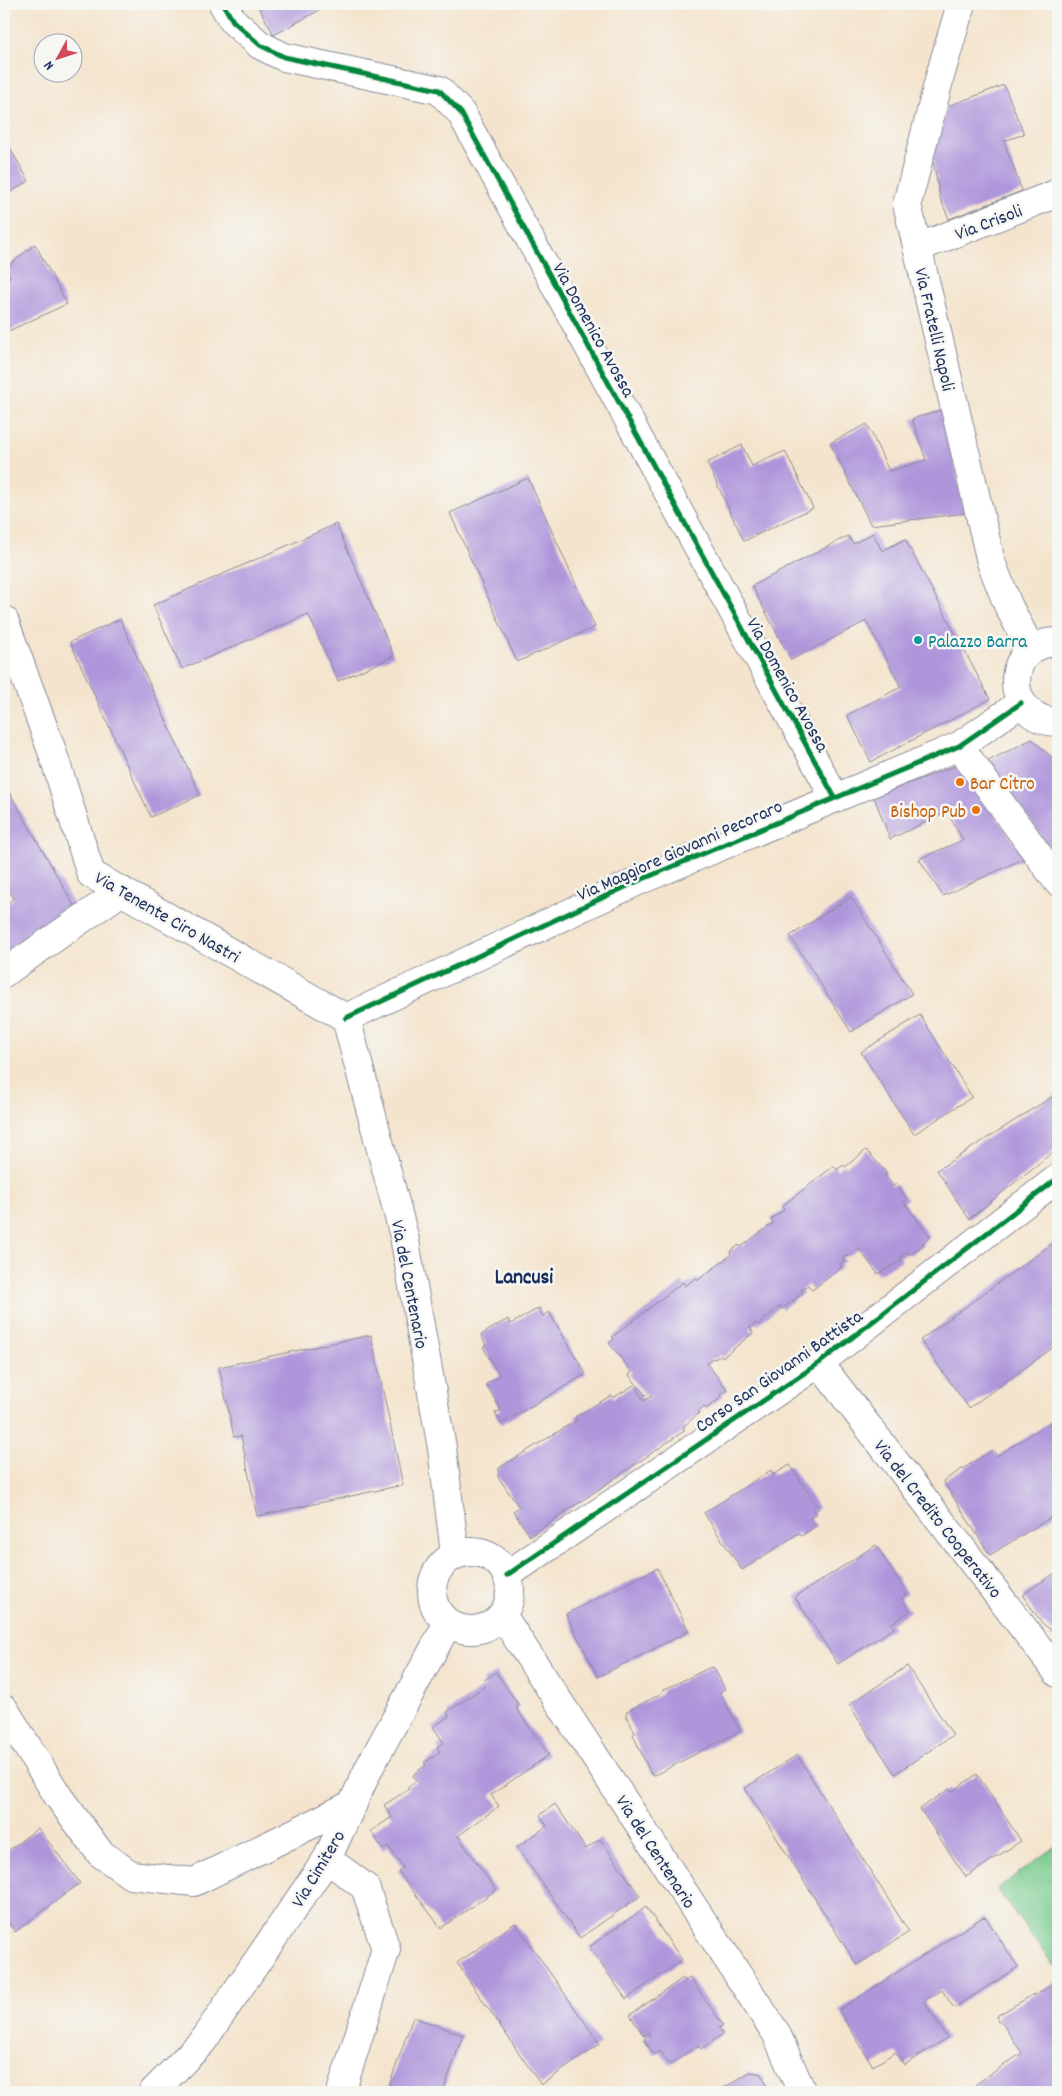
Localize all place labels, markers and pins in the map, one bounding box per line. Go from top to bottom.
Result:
place label: Palazzo Barra [928,630,1028,657]
marker: Palazzo Barra [912,634,924,646]
place label: Bar Citro [970,772,1035,799]
marker: Bar Citro [954,776,966,788]
place label: Bishop Pub [890,800,966,827]
marker: Bishop Pub [970,804,982,816]

